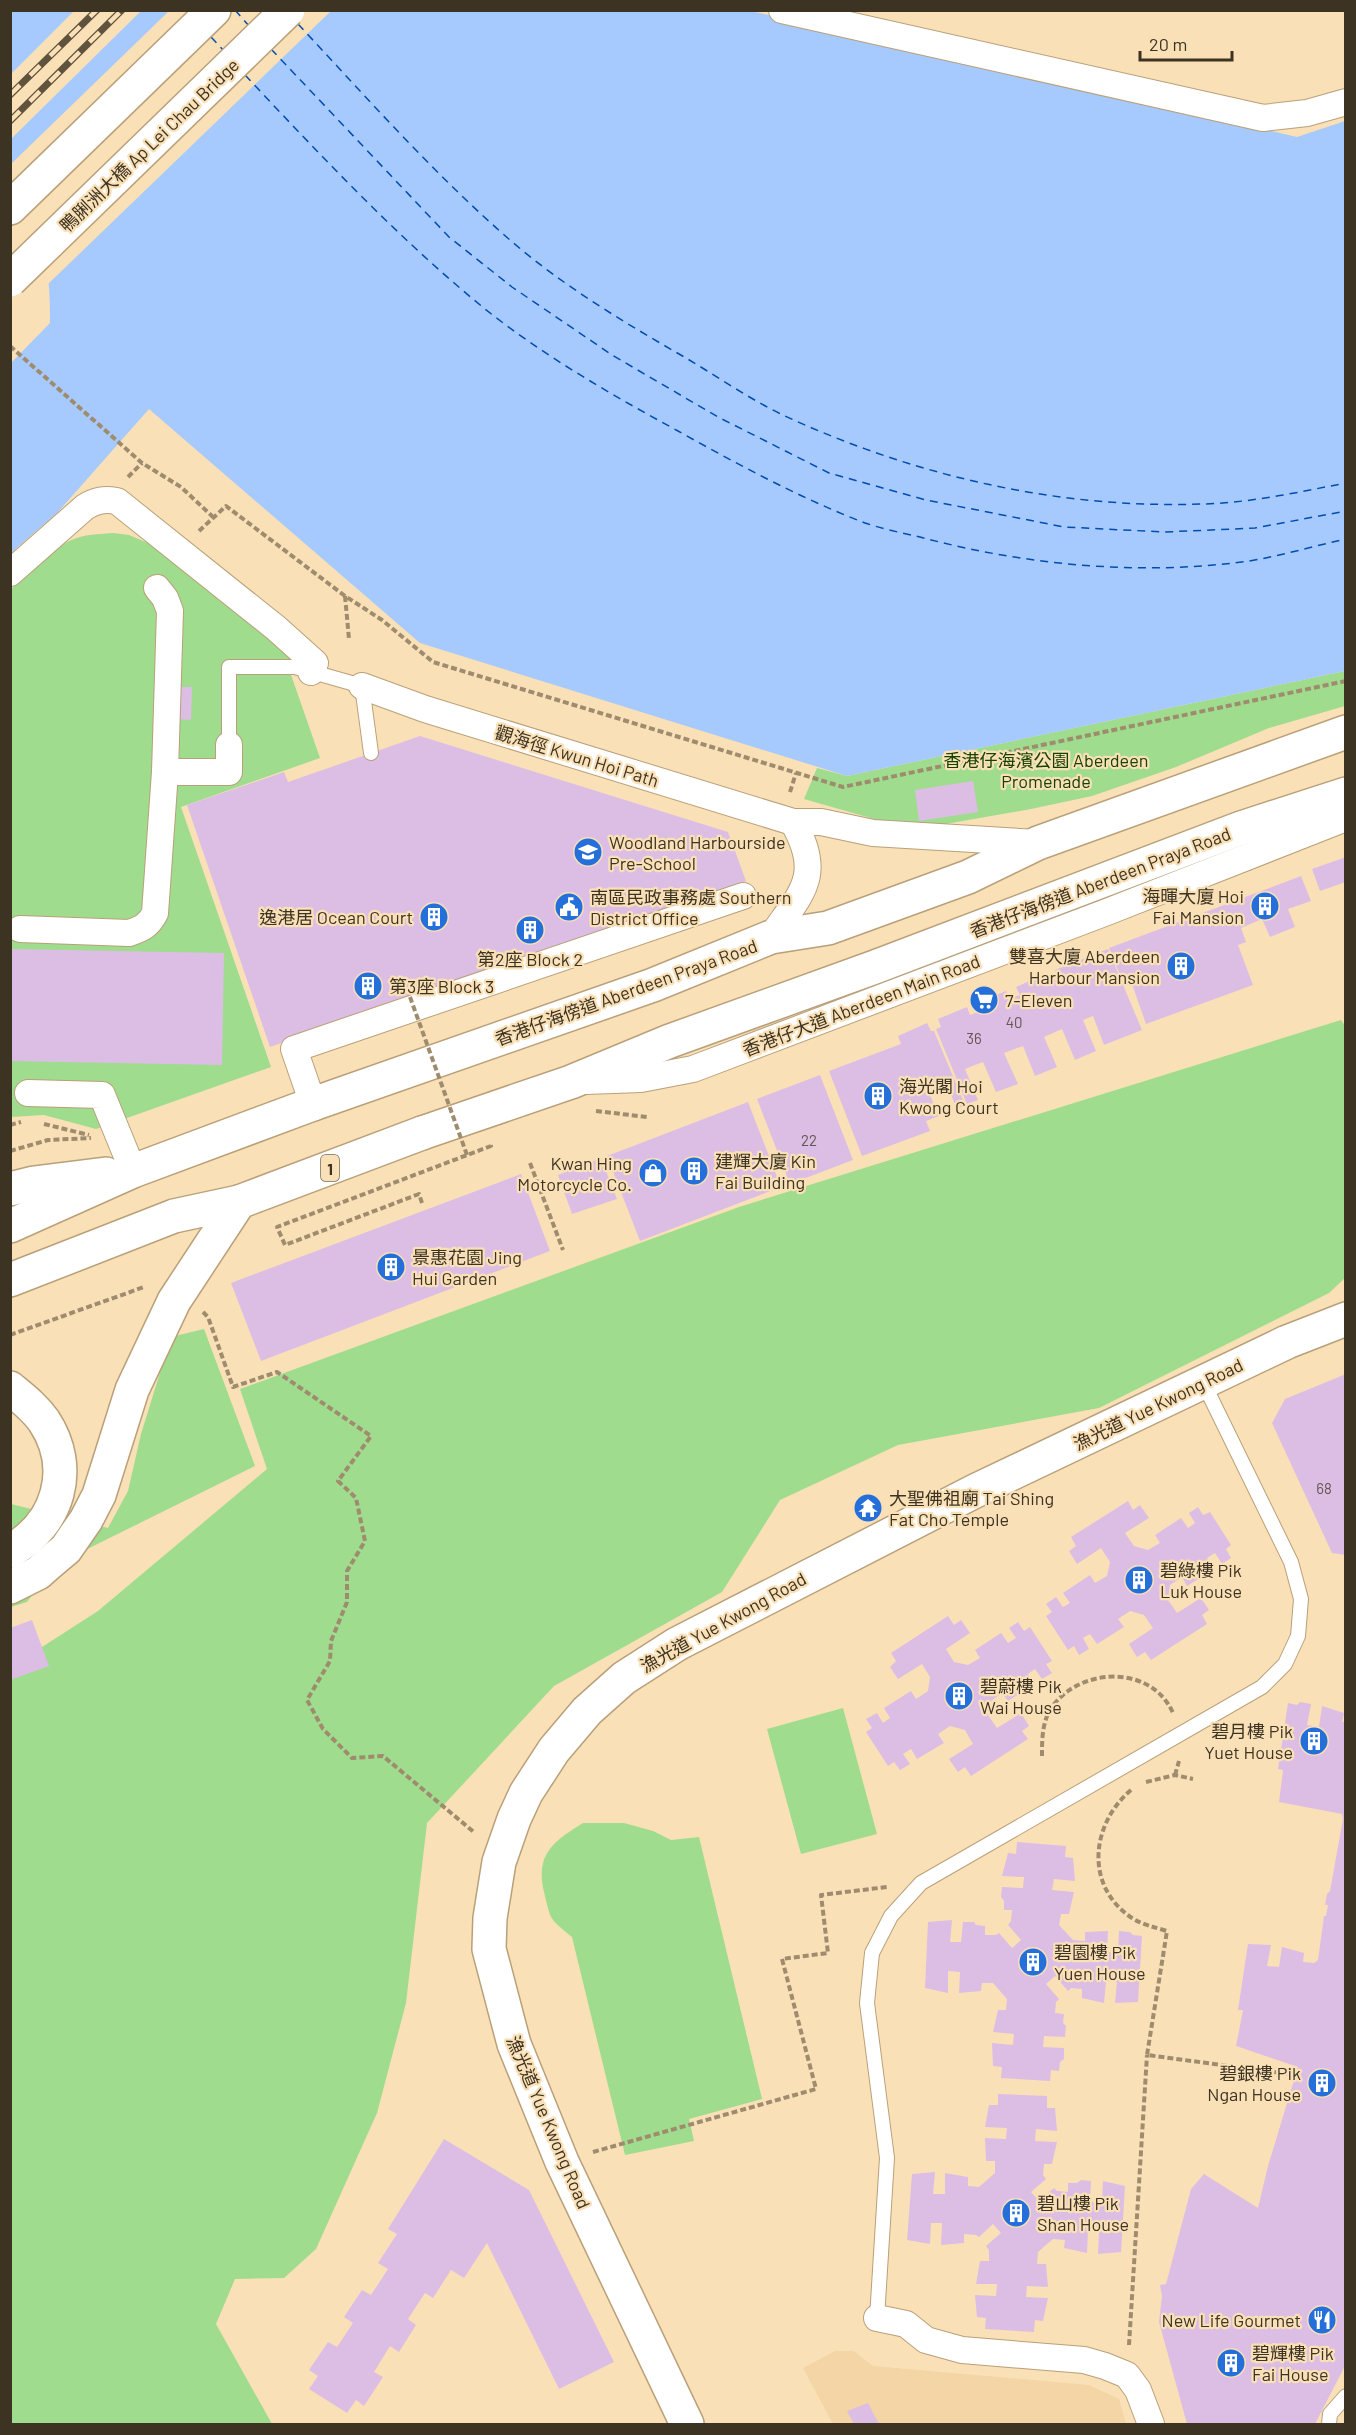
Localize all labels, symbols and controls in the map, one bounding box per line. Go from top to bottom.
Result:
scale bar [1140,24,1232,62]
text: 20 m [1149,33,1187,55]
street label: 鴨脷洲大橋 Ap Lei Chau Bridge [55,54,243,236]
street label: 觀海徑 Kwun Hoi Path [493,721,661,791]
park label: 香港仔海濱公園 Aberdeen Promenade [943,749,1149,792]
street label: 香港仔海傍道 Aberdeen Praya Road [966,822,1234,942]
place label: Woodland Harbourside Pre-School [609,831,786,874]
school or university icon: Woodland Harbourside Pre-School [572,836,604,868]
place label: 海暉大廈 Hoi Fai Mansion [1142,885,1244,928]
place label: 南區民政事務處 Southern District Office [590,886,792,929]
building icon: 海暉大廈 Hoi Fai Mansion [1249,890,1281,922]
public building icon: 南區民政事務處 Southern District Office [553,891,585,923]
building icon: 逸港居 Ocean Court [418,901,450,933]
place label: 逸港居 Ocean Court [259,906,413,928]
building icon: 第2座 Block 2 [514,914,546,946]
street label: 香港仔海傍道 Aberdeen Praya Road [492,934,760,1050]
place label: 雙喜大廈 Aberdeen Harbour Mansion [1009,945,1160,988]
place label: 第2座 Block 2 [477,948,583,970]
street label: 香港仔大道 Aberdeen Main Road [739,950,983,1060]
building icon: 雙喜大廈 Aberdeen Harbour Mansion [1165,950,1197,982]
building icon: 第3座 Block 3 [352,970,384,1002]
place label: 第3座 Block 3 [389,975,494,997]
supermarket icon: 7-Eleven [968,984,1000,1016]
place label: 7-Eleven [1005,989,1073,1011]
house number: 40 [1006,1013,1022,1031]
house number: 36 [966,1029,982,1047]
place label: 海光閣 Hoi Kwong Court [899,1075,999,1118]
building icon: 海光閣 Hoi Kwong Court [862,1080,894,1112]
house number: 22 [801,1131,817,1149]
place label: 建輝大廈 Kin Fai Building [715,1150,816,1193]
place label: Kwan Hing Motorcycle Co. [517,1152,632,1195]
road number: 1 [321,1155,339,1181]
building icon: 建輝大廈 Kin Fai Building [678,1155,710,1187]
shop icon: Kwan Hing Motorcycle Co. [637,1157,669,1189]
place label: 景惠花園 Jing Hui Garden [412,1246,522,1289]
building icon: 景惠花園 Jing Hui Garden [375,1251,407,1283]
street label: 漁光道 Yue Kwong Road [1070,1353,1246,1455]
house number: 68 [1316,1479,1332,1497]
place label: 大聖佛祖廟 Tai Shing Fat Cho Temple [889,1487,1054,1530]
temple icon: 大聖佛祖廟 Tai Shing Fat Cho Temple [852,1492,884,1524]
place label: 碧綠樓 Pik Luk House [1160,1559,1242,1602]
building icon: 碧綠樓 Pik Luk House [1123,1564,1155,1596]
street label: 漁光道 Yue Kwong Road [636,1567,810,1677]
place label: 碧蔚樓 Pik Wai House [980,1675,1062,1718]
building icon: 碧蔚樓 Pik Wai House [943,1680,975,1712]
place label: 碧月樓 Pik Yuet House [1205,1720,1293,1763]
building icon: 碧月樓 Pik Yuet House [1298,1725,1330,1757]
place label: 碧園樓 Pik Yuen House [1054,1941,1146,1984]
building icon: 碧園樓 Pik Yuen House [1017,1946,1049,1978]
street label: 漁光道 Yue Kwong Road [503,2032,595,2212]
place label: 碧銀樓 Pik Ngan House [1207,2062,1301,2105]
building icon: 碧銀樓 Pik Ngan House [1306,2067,1338,2099]
place label: 碧山樓 Pik Shan House [1037,2192,1129,2235]
building icon: 碧山樓 Pik Shan House [1000,2197,1032,2229]
restaurant icon: New Life Gourmet [1306,2304,1338,2336]
place label: New Life Gourmet [1162,2309,1301,2331]
place label: 碧輝樓 Pik Fai House [1252,2342,1334,2385]
building icon: 碧輝樓 Pik Fai House [1215,2347,1247,2379]

